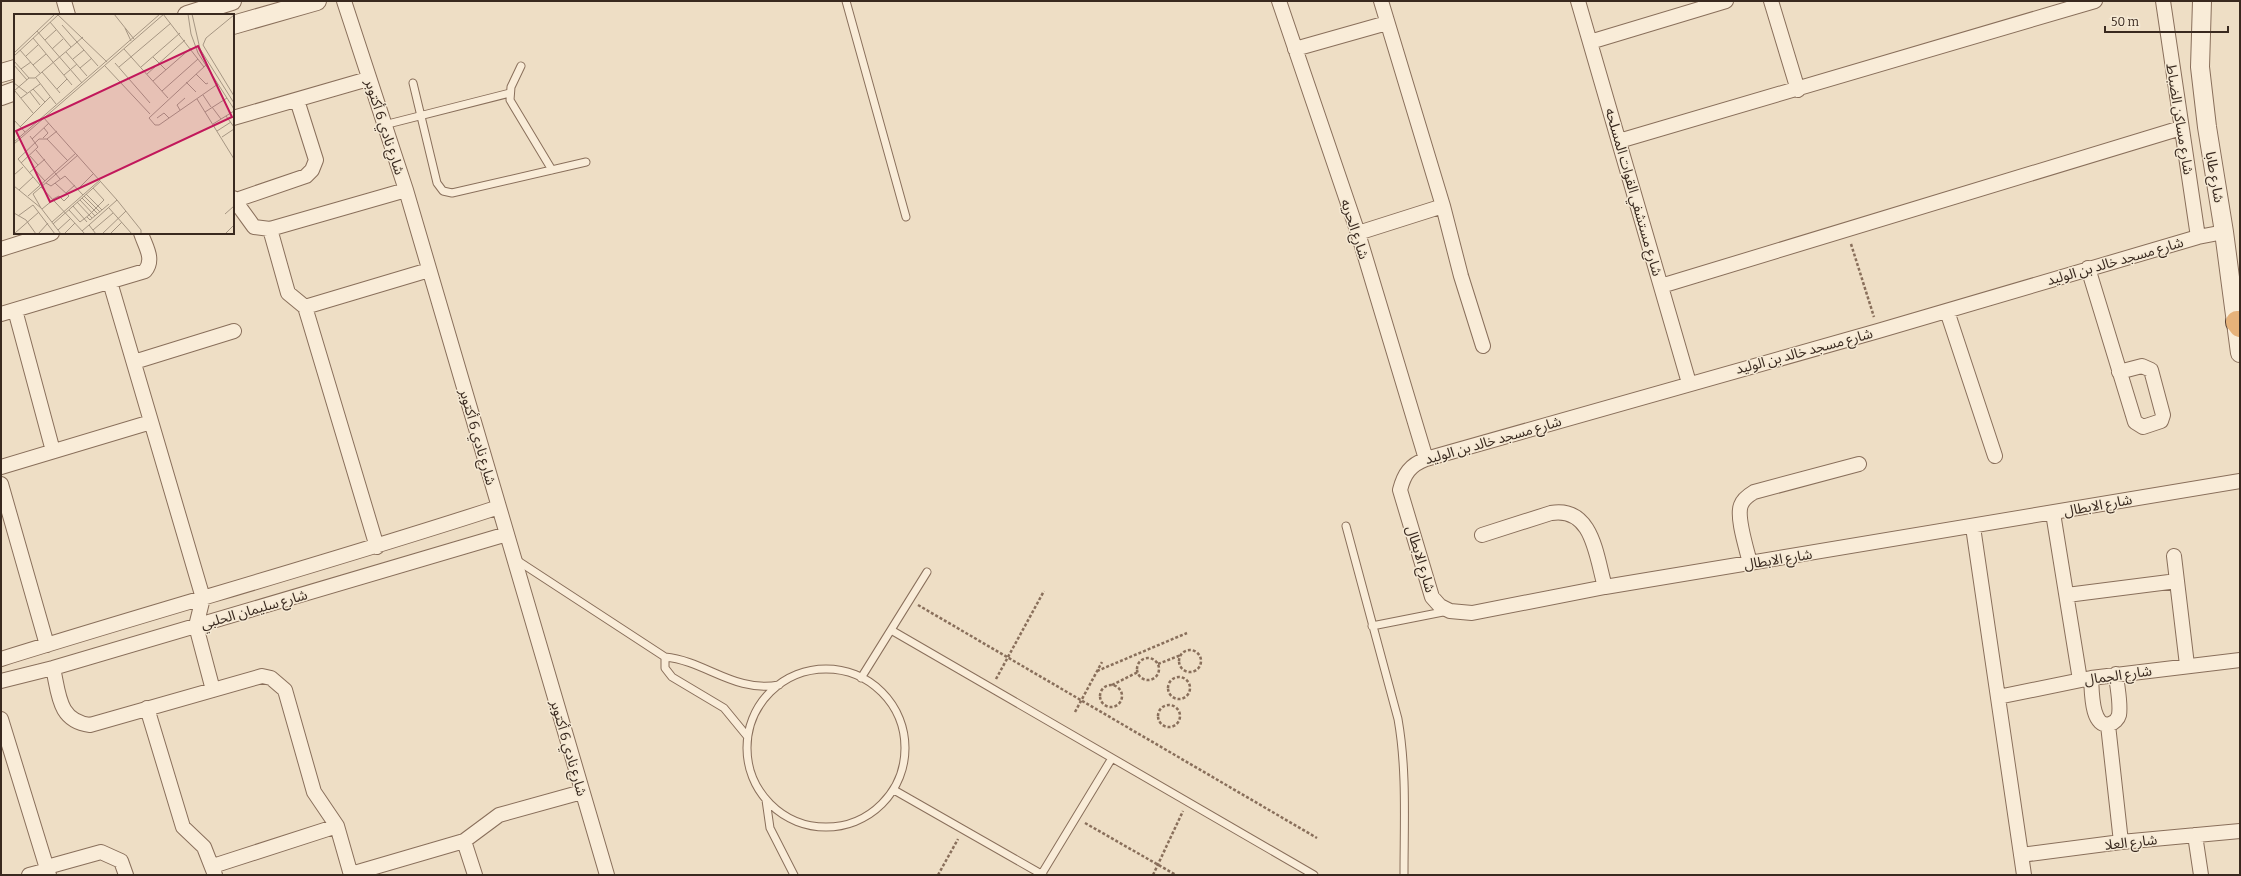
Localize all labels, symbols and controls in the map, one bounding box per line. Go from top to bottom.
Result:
scale bar [2105,8,2228,34]
inset map [14,14,234,234]
text: 50 m [2111,15,2140,29]
street label: شارع مساكن الضباط [2160,62,2197,176]
street label: شارع نادي 6 أكتوبر [359,76,409,178]
street label: شارع مستشفي القوات المسلحه [1599,106,1666,279]
street label: شارع طابا [2200,150,2227,204]
street label: شارع الحريه [1335,197,1372,262]
street label: شارع مسجد خالد بن الوليد [2045,234,2186,291]
street label: شارع مسجد خالد بن الوليد [1734,325,1875,380]
street label: شارع نادي 6 أكتوبر [453,386,500,488]
street label: شارع مسجد خالد بن الوليد [1423,413,1564,470]
street label: شارع الابطال [2063,491,2134,522]
street label: شارع الابطال [1400,524,1439,595]
street label: شارع الابطال [1743,546,1814,575]
street label: شارع سليمان الحلبي [199,586,310,635]
street label: شارع الجمال [2083,662,2153,691]
street label: شارع نادي 6 أكتوبر [544,697,591,799]
street label: شارع العلا [2104,831,2158,856]

